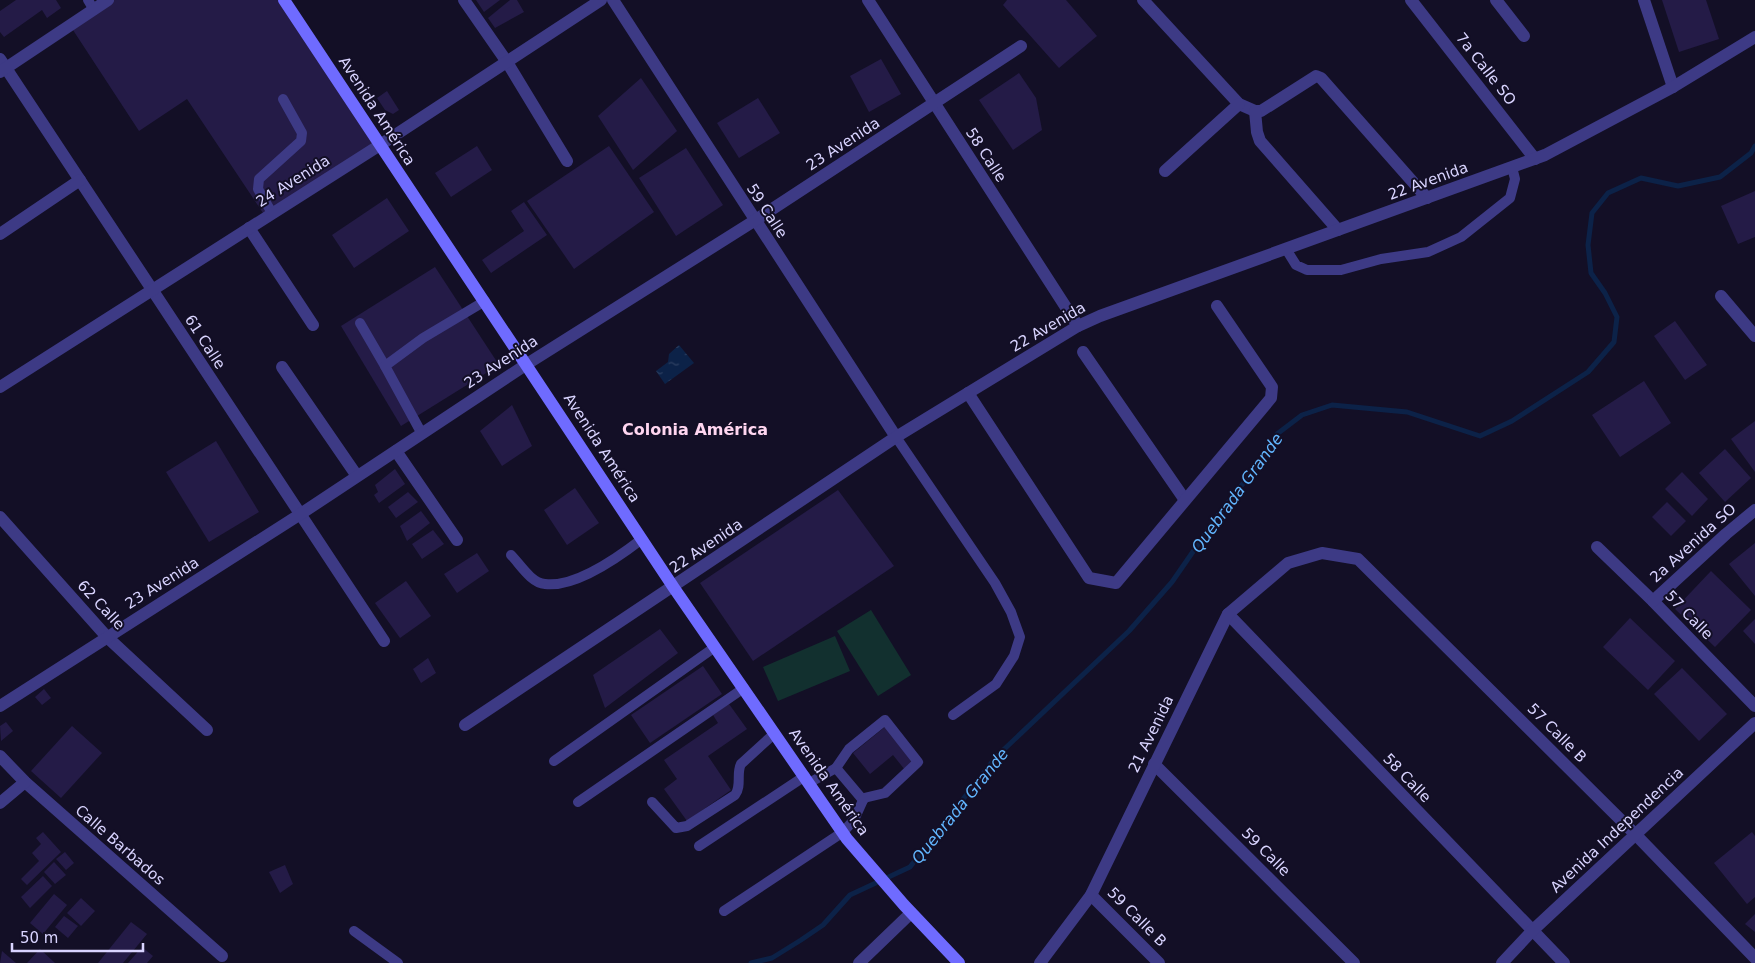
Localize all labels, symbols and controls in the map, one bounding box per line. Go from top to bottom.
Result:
street label: 7a Calle SO [1452,29,1520,109]
street label: Avenida América [335,53,419,169]
street label: 23 Avenida [803,114,883,174]
street label: 58 Calle [962,124,1010,186]
street label: 24 Avenida [253,151,333,211]
street label: 22 Avenida [1386,158,1470,204]
street label: 59 Calle [743,180,791,242]
street label: 22 Avenida [1007,298,1089,356]
street label: 61 Calle [181,311,229,373]
street label: 23 Avenida [461,332,541,392]
street label: Avenida América [560,390,644,506]
district label: Colonia América [622,420,768,439]
water label: Quebrada Grande [1187,429,1287,556]
street label: 2a Avenida SO [1646,500,1740,586]
street label: 22 Avenida [666,515,746,577]
street label: 23 Avenida [122,553,202,613]
street label: 62 Calle [74,577,128,633]
street label: 57 Calle [1661,587,1717,643]
street label: 21 Avenida [1125,692,1177,776]
street label: 57 Calle B [1524,700,1590,766]
street label: Avenida América [785,725,873,839]
water label: Quebrada Grande [908,744,1013,868]
street label: 58 Calle [1379,750,1435,806]
street label: Avenida Independencia [1547,764,1687,896]
street label: Calle Barbados [72,801,169,889]
street label: 59 Calle [1238,824,1294,880]
street label: 59 Calle B [1104,884,1170,950]
scale bar [12,920,144,952]
text: 50 m [20,929,58,947]

